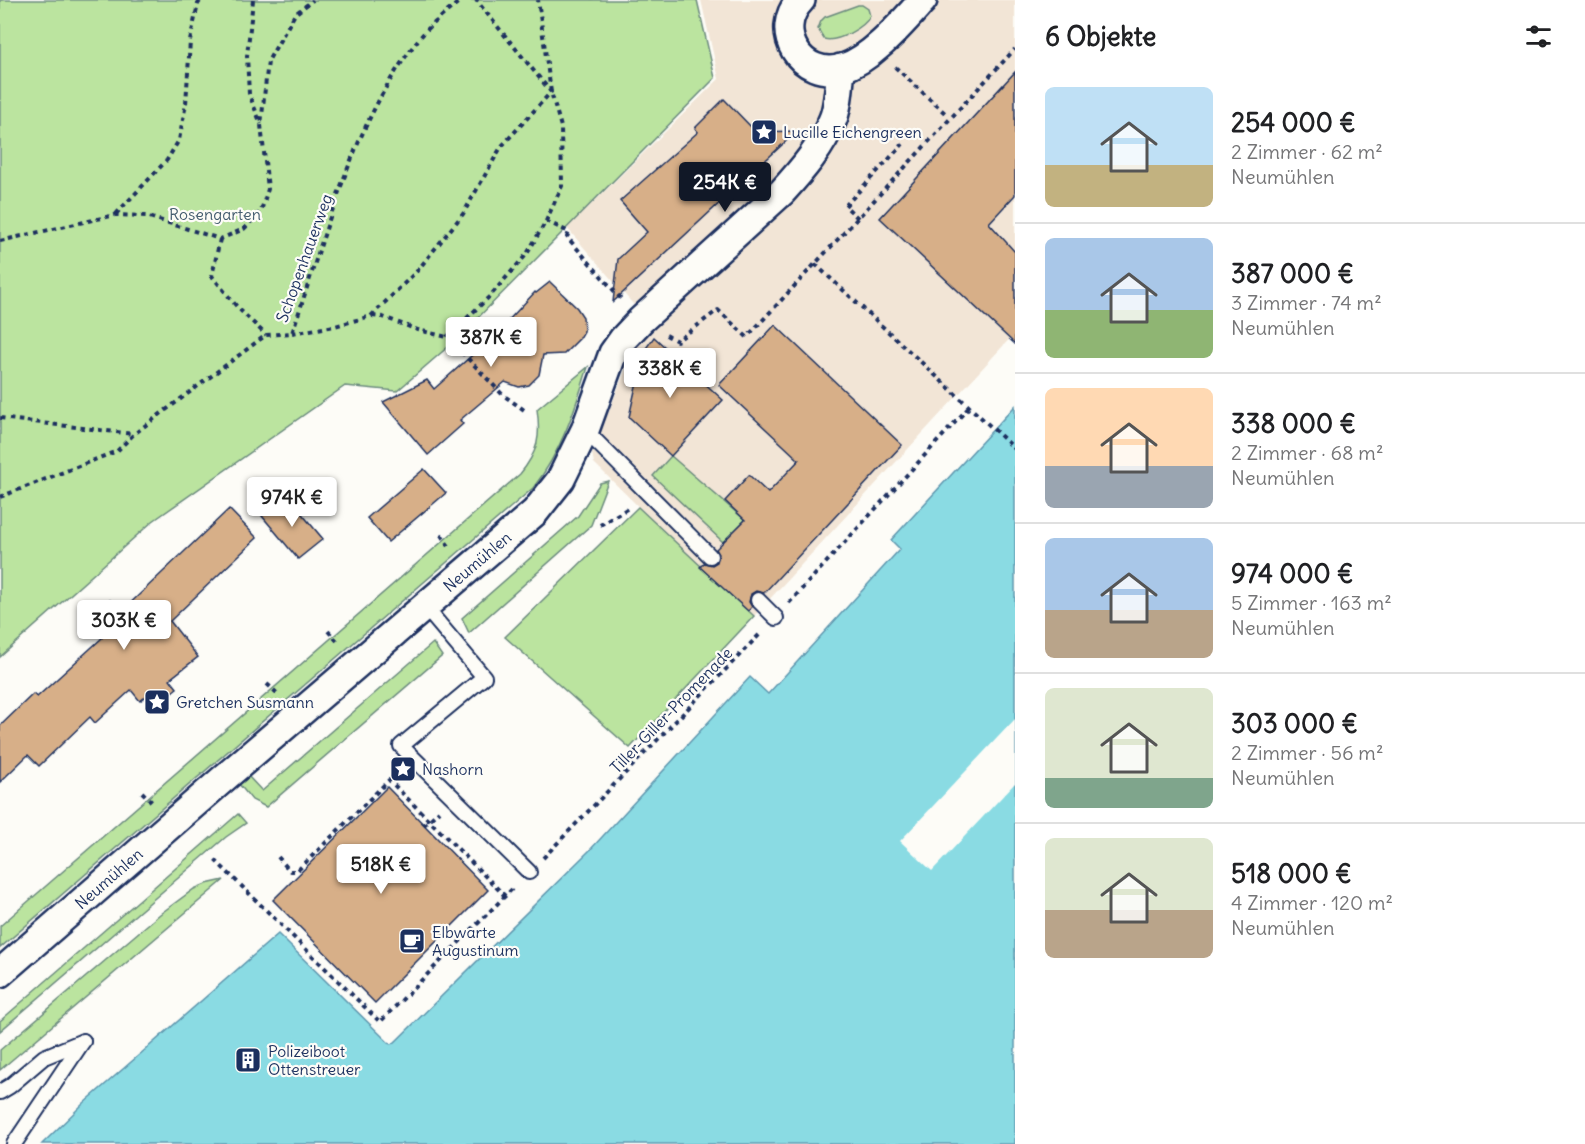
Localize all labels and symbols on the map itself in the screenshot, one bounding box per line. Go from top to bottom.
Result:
place icon: Lucille Eichengreen [749,117,779,147]
place label: Lucille Eichengreen [783,122,922,142]
pin: 254K € [676,162,774,213]
street label: Schopenhauerweg [271,191,337,325]
park label: Rosengarten [169,204,261,224]
pin: 387K € [442,317,540,368]
pin: 338K € [621,348,719,399]
pin: 974K € [243,477,341,528]
street label: Neumühlen [439,527,515,596]
pin: 303K € [75,600,173,651]
street label: Tiller-Giller-Promenade [606,643,736,777]
place icon: Gretchen Susmann [142,687,172,717]
place label: Gretchen Susmann [176,692,314,712]
place icon: Nashorn [388,754,418,784]
place label: Nashorn [422,759,483,779]
street label: Neumühlen [71,844,146,913]
pin: 518K € [332,844,430,895]
place label: Elbwarte Augustinum [432,922,519,960]
cafe icon: Elbwarte Augustinum [397,926,427,956]
place label: Polizeiboot Ottenstreuer [268,1041,361,1079]
building icon: Polizeiboot Ottenstreuer [233,1045,263,1075]

